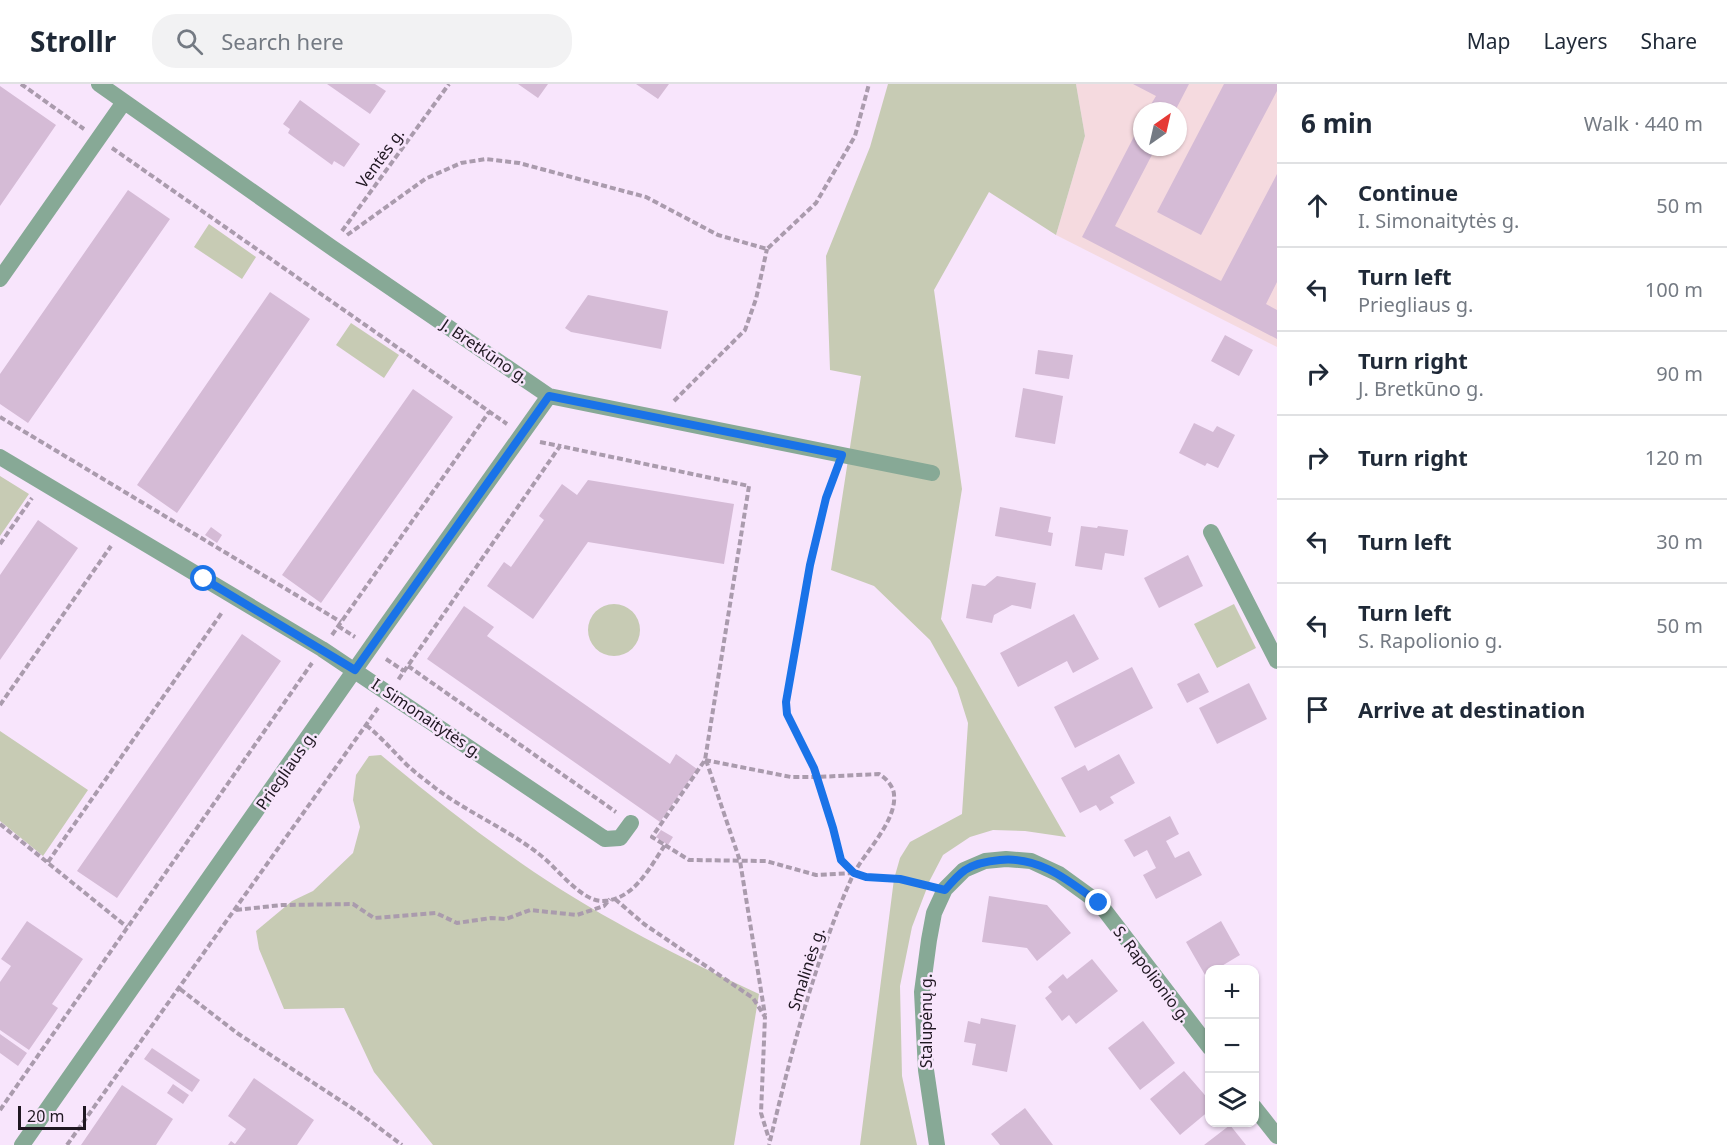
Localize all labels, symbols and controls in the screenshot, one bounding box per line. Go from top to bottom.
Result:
search box [152,14,572,68]
text: Strollr [30,22,116,60]
icon: search [173,25,206,58]
text: Search here [221,26,344,56]
text: Map [1467,27,1511,55]
text: Layers [1544,27,1608,55]
text: Share [1641,27,1697,55]
north arrow [1133,102,1187,156]
text: 6 min [1301,105,1373,141]
text: Walk · 440 m [1584,110,1703,137]
street label: Ventės g. [351,124,409,192]
text: Continue [1358,177,1458,207]
icon: ahead [1301,189,1334,222]
text: 50 m [1656,192,1703,219]
text: I. Simonaitytės g. [1358,207,1519,234]
text: Turn left [1358,261,1452,291]
icon: left [1301,273,1334,306]
text: 100 m [1645,276,1703,303]
text: Priegliaus g. [1358,291,1473,318]
street label: J. Bretkūno g. [435,313,533,388]
text: Turn right [1358,345,1468,375]
icon: right [1301,357,1334,390]
text: 90 m [1656,360,1703,387]
text: J. Bretkūno g. [1358,375,1484,402]
icon: right [1301,441,1334,474]
text: Turn right [1358,442,1468,472]
text: 120 m [1645,444,1703,471]
icon: left [1301,525,1334,558]
text: Turn left [1358,526,1452,556]
text: 30 m [1656,528,1703,555]
route start [190,565,216,591]
text: Turn left [1358,597,1452,627]
icon: left [1301,609,1334,642]
text: 50 m [1656,612,1703,639]
text: S. Rapolionio g. [1358,627,1503,654]
street label: I. Simonaitytės g. [367,673,487,763]
icon: arrive [1301,693,1334,726]
text: Arrive at destination [1358,694,1585,724]
street label: Priegliaus g. [251,726,321,814]
route end [1085,889,1111,915]
street label: S. Rapolionio g. [1108,921,1196,1027]
street label: Smalinės g. [782,925,830,1013]
map controls [1205,965,1259,1127]
button: + [1205,965,1259,1019]
street label: Stalupėnų g. [915,974,937,1068]
button: − [1205,1019,1259,1073]
button: layers [1205,1073,1259,1127]
scale bar [18,1103,86,1130]
text: 20 m [27,1105,64,1127]

